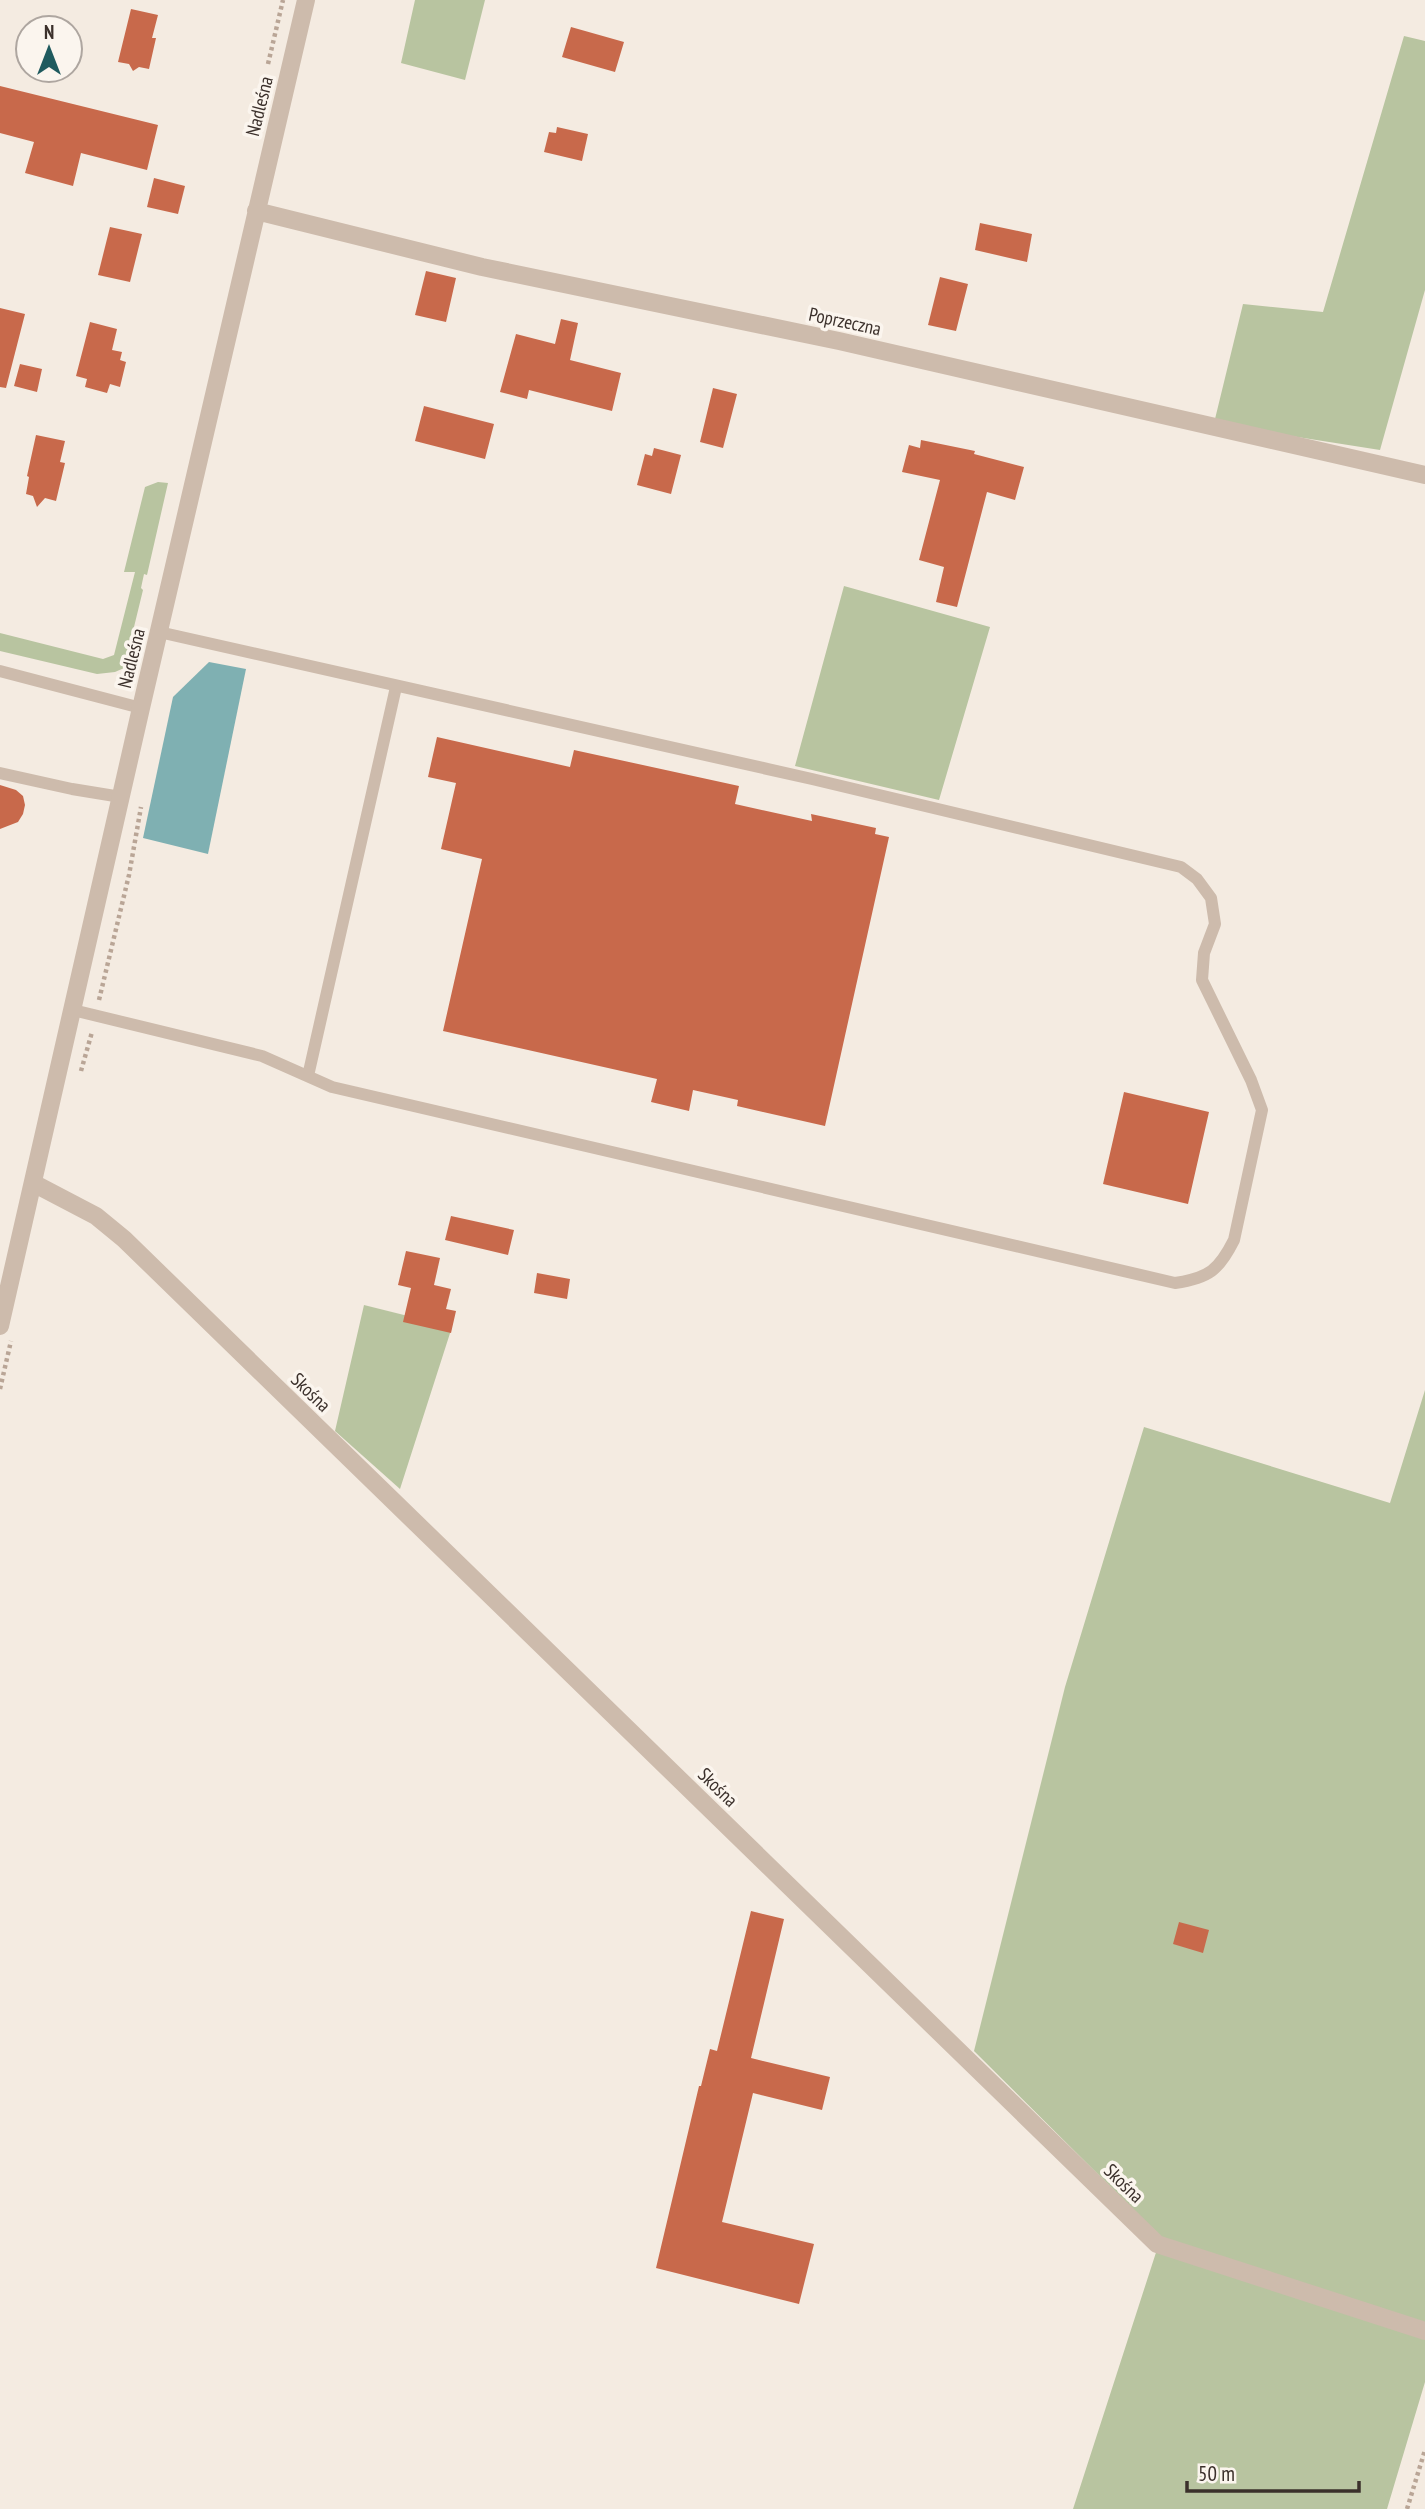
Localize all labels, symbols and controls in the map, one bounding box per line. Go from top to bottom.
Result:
north arrow [14,14,84,84]
text: N [44,20,54,44]
street label: Nadleśna [240,74,278,138]
street label: Poprzeczna [807,302,883,340]
street label: Nadleśna [112,626,150,690]
street label: Skośna [286,1367,336,1417]
street label: Skośna [693,1762,743,1812]
street label: Skośna [1099,2158,1149,2208]
scale bar [1187,2450,1358,2494]
text: 50 m [1198,2460,1235,2487]

